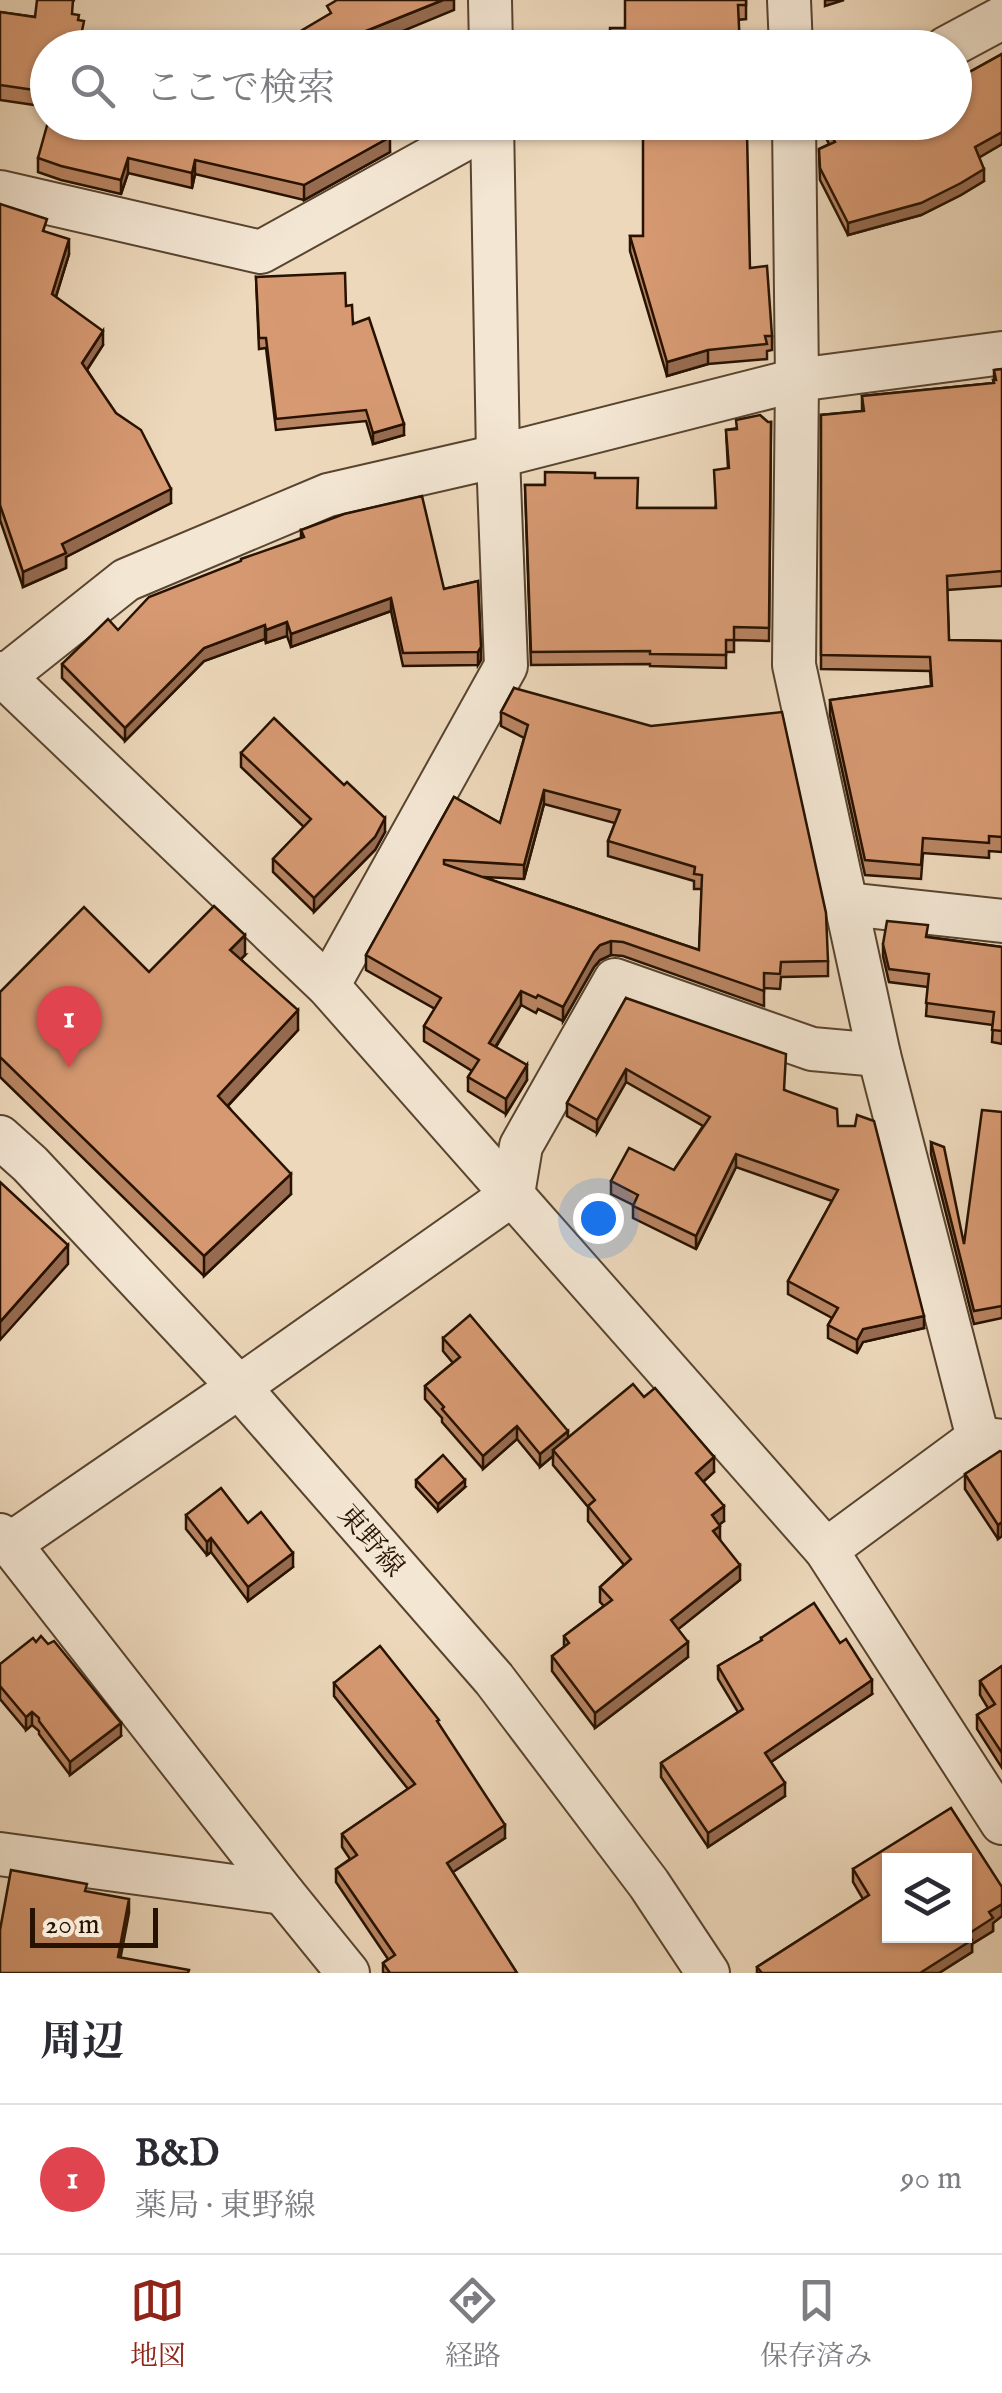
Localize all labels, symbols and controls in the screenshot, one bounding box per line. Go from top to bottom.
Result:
search box [30,30,972,140]
icon: search [65,58,120,113]
text: ここで検索 [145,66,335,114]
pin: 1 [36,986,102,1068]
your location [573,1193,624,1244]
street label: 東野線 [329,1498,411,1585]
map controls [882,1853,972,1943]
button: layers [882,1853,972,1943]
scale bar [30,1903,158,1948]
text: 20 m [45,1908,100,1943]
text: 周辺 [40,2017,124,2070]
text: B&D [135,2131,219,2179]
text: 1 [67,2159,78,2200]
text: 90 m [901,2159,962,2200]
text: 薬局 · 東野線 [135,2187,316,2228]
tab: 地図 [130,2273,186,2375]
tab: 経路 [445,2273,501,2375]
tab: 保存済み [760,2273,872,2375]

